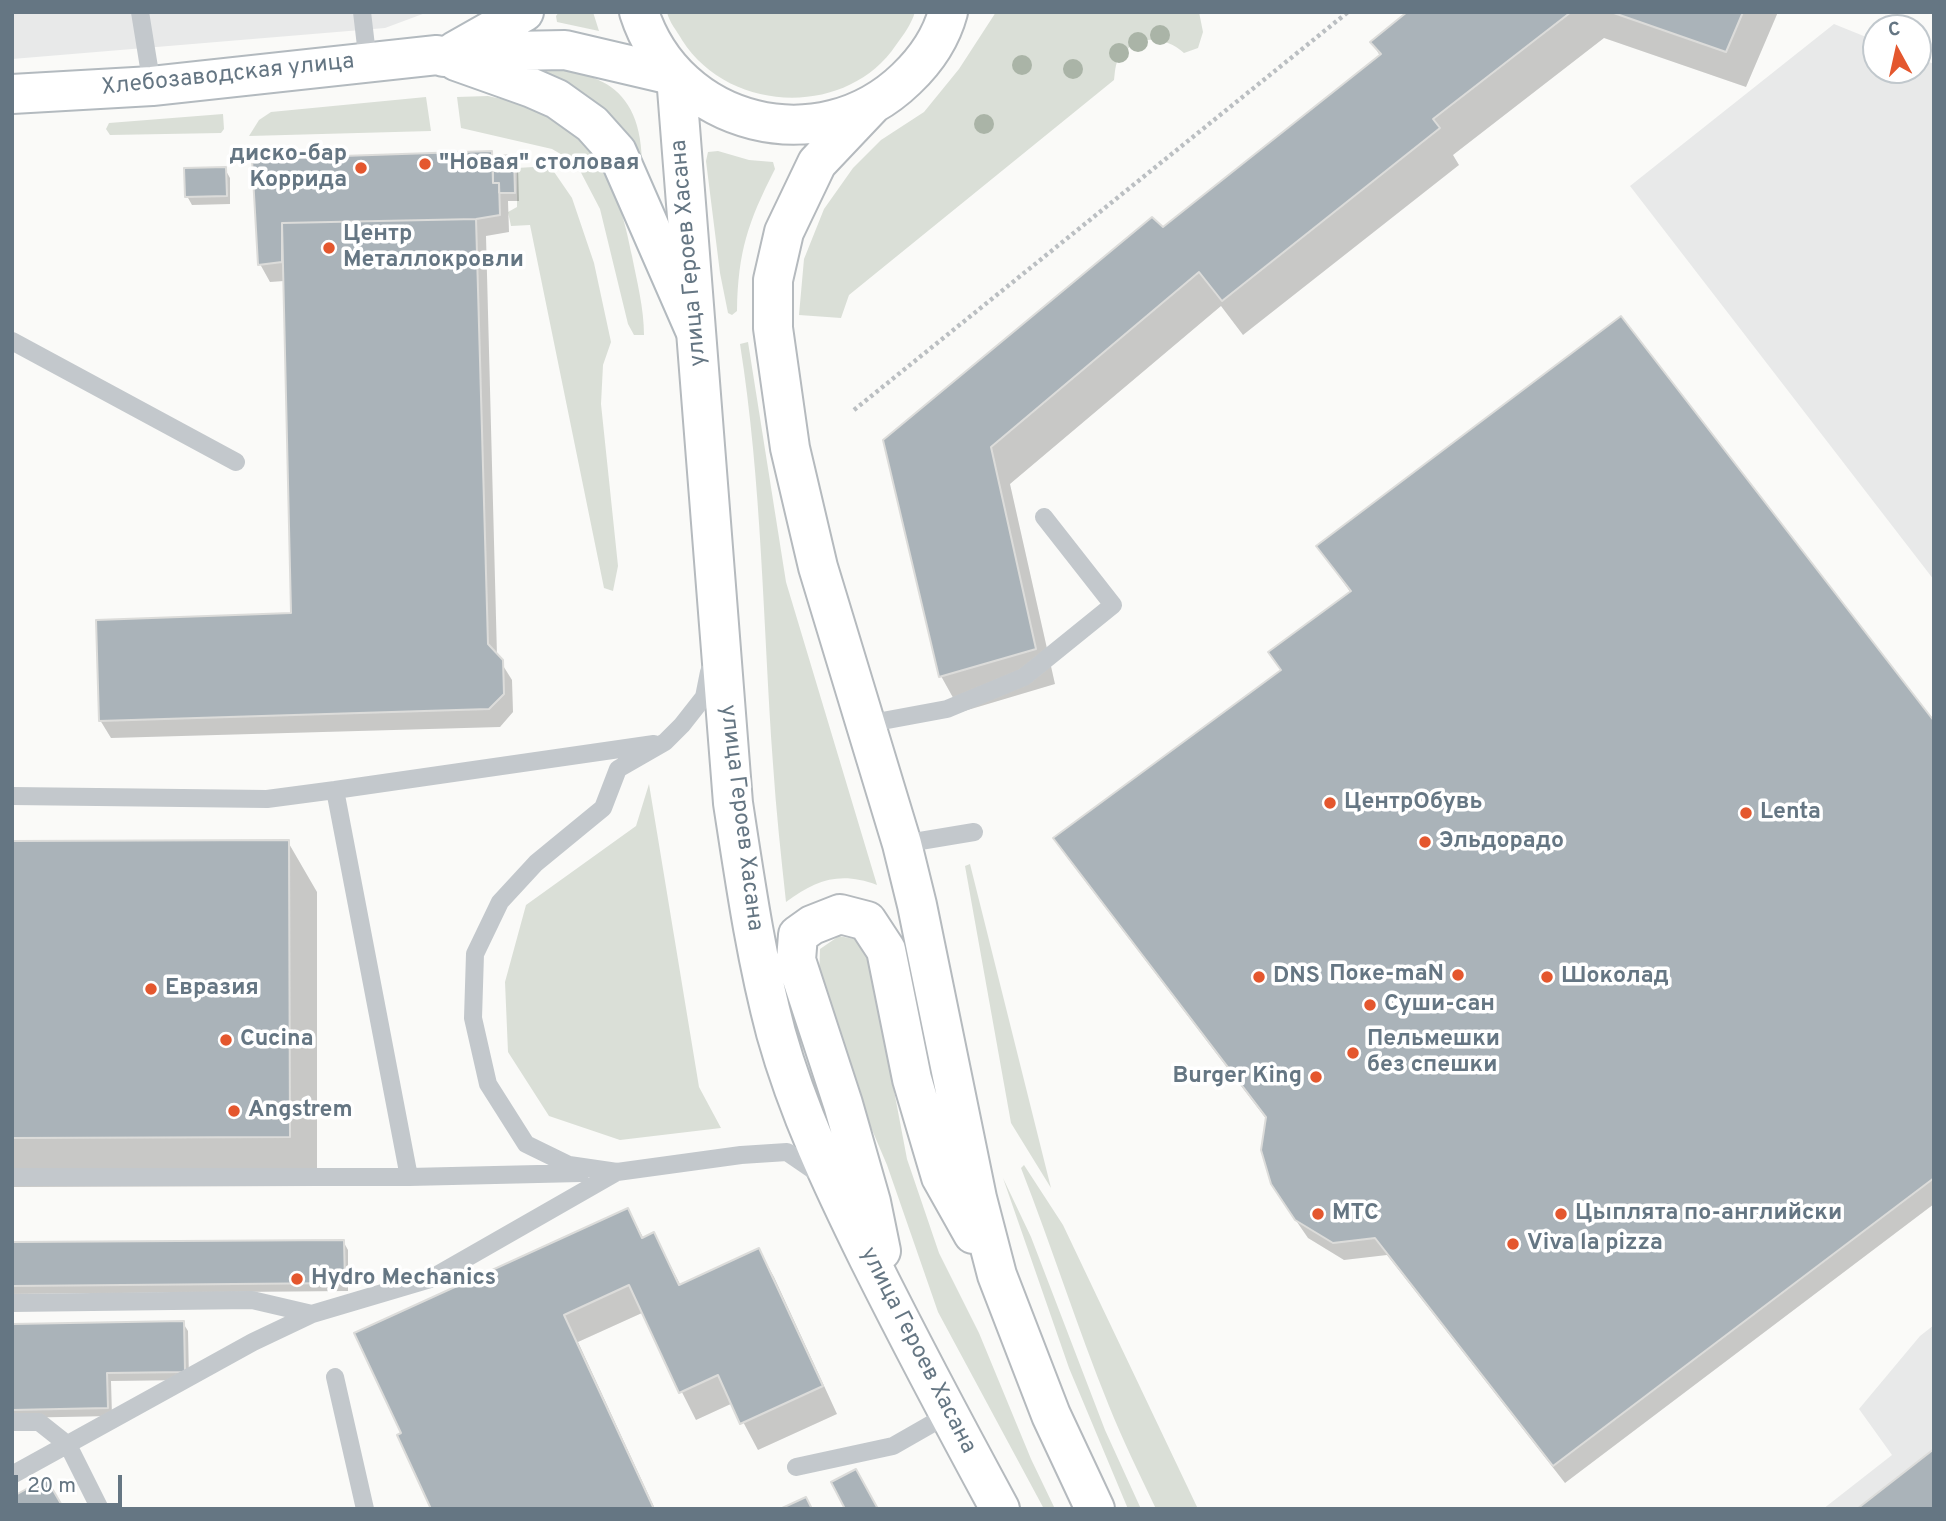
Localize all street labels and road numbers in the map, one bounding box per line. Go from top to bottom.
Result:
street label: Хлебозаводская улица [100,49,356,103]
street label: улица Героев Хасана [666,138,714,368]
street label: улица Героев Хасана [712,703,768,933]
street label: улица Героев Хасана [853,1243,981,1459]

